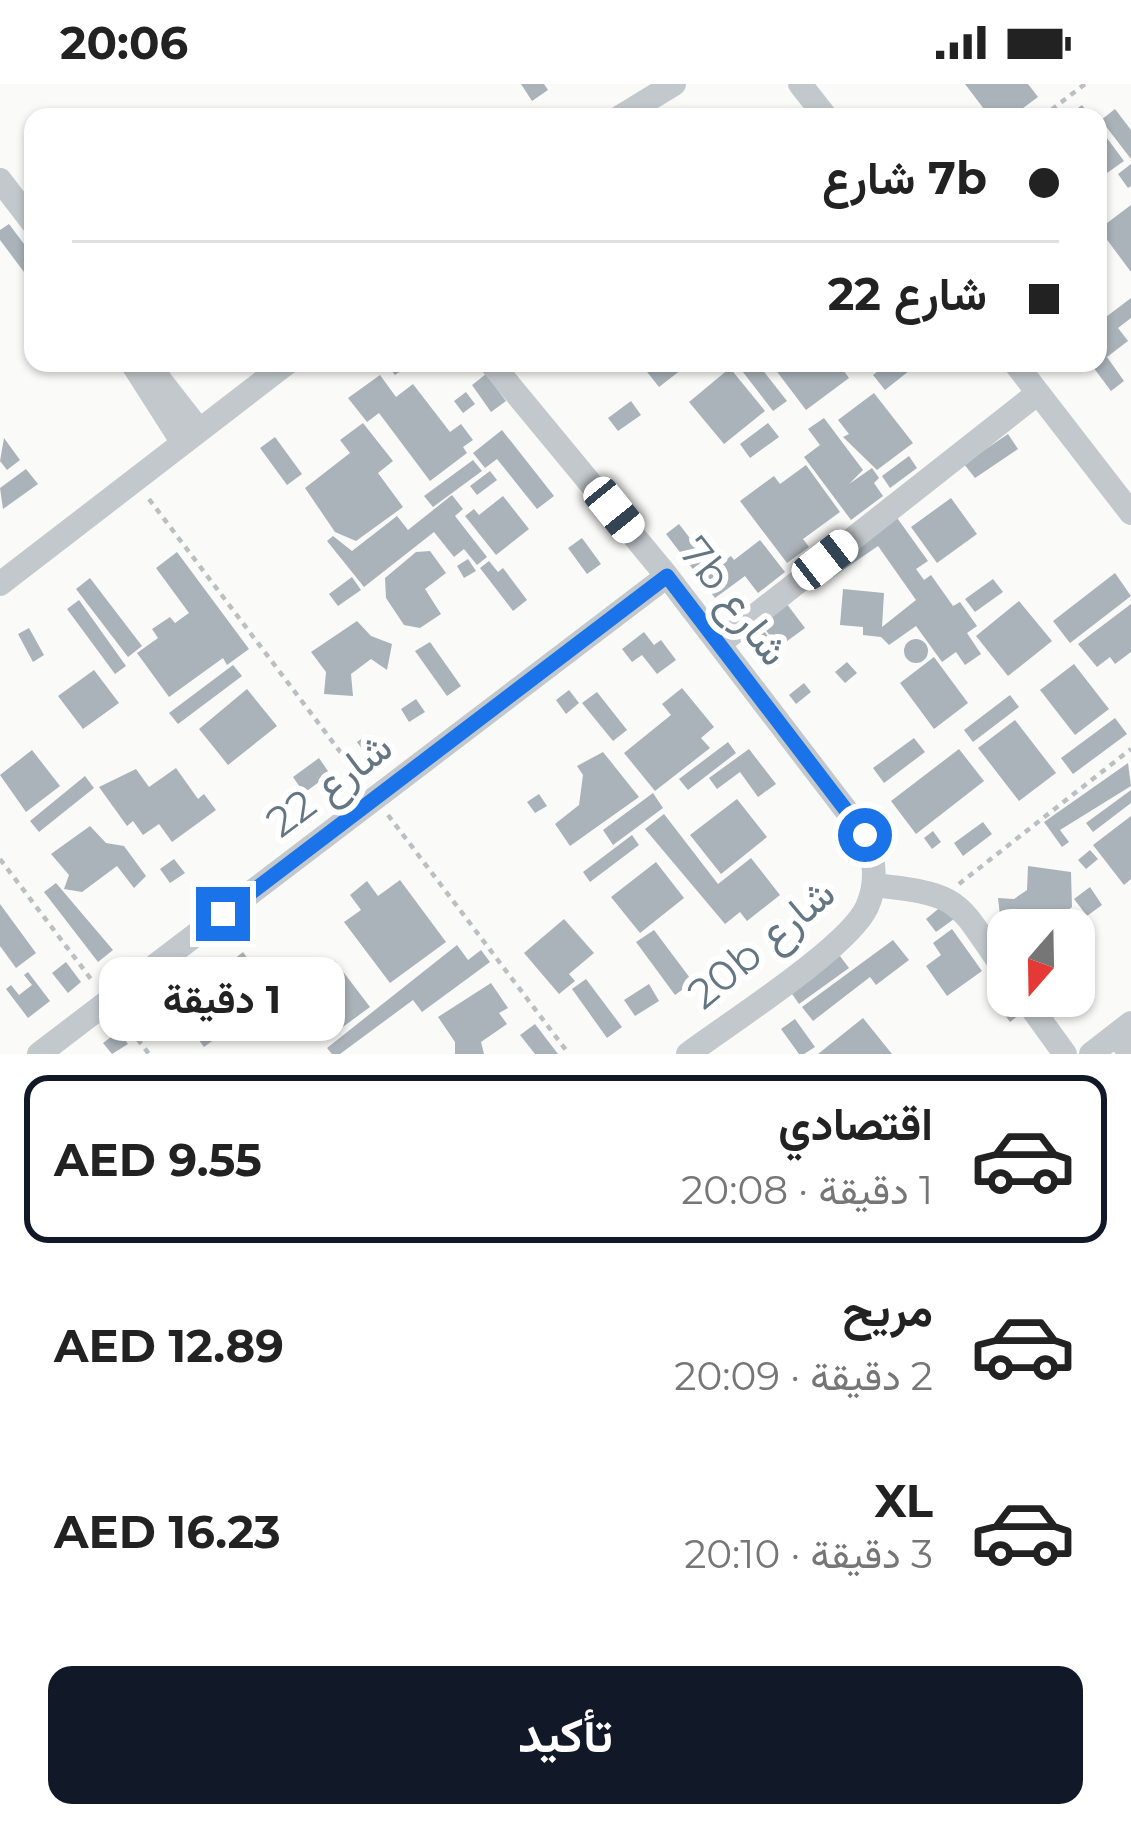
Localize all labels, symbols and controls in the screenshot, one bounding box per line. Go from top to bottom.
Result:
text: 20:06 [60,15,188,70]
text: 7b شارع [822,150,987,205]
text: شارع 22 [828,266,987,321]
car [577,471,651,549]
car [786,524,864,596]
street label: 7b شارع [666,526,801,677]
street label: شارع 22 [256,720,404,850]
route start [838,808,892,862]
street label: 20b شارع [677,867,847,1022]
route end [196,887,250,941]
north arrow [987,909,1095,1017]
map controls [987,909,1095,1017]
callout: 1 دقيقة [100,956,346,1040]
text: 1 دقيقة [163,975,281,1023]
text: اقتصادي [778,1096,933,1151]
icon: car [969,1105,1077,1213]
text: AED 9.55 [54,1132,262,1187]
text: 1 دقيقة · 20:08 [681,1166,933,1214]
text: مريح [842,1282,933,1337]
icon: car [969,1291,1077,1399]
text: AED 12.89 [54,1318,284,1373]
text: 2 دقيقة · 20:09 [674,1352,933,1400]
text: XL [875,1473,933,1528]
icon: car [969,1477,1077,1585]
text: AED 16.23 [54,1504,281,1559]
text: 3 دقيقة · 20:10 [684,1530,933,1578]
button: تأكيد [48,1666,1083,1804]

